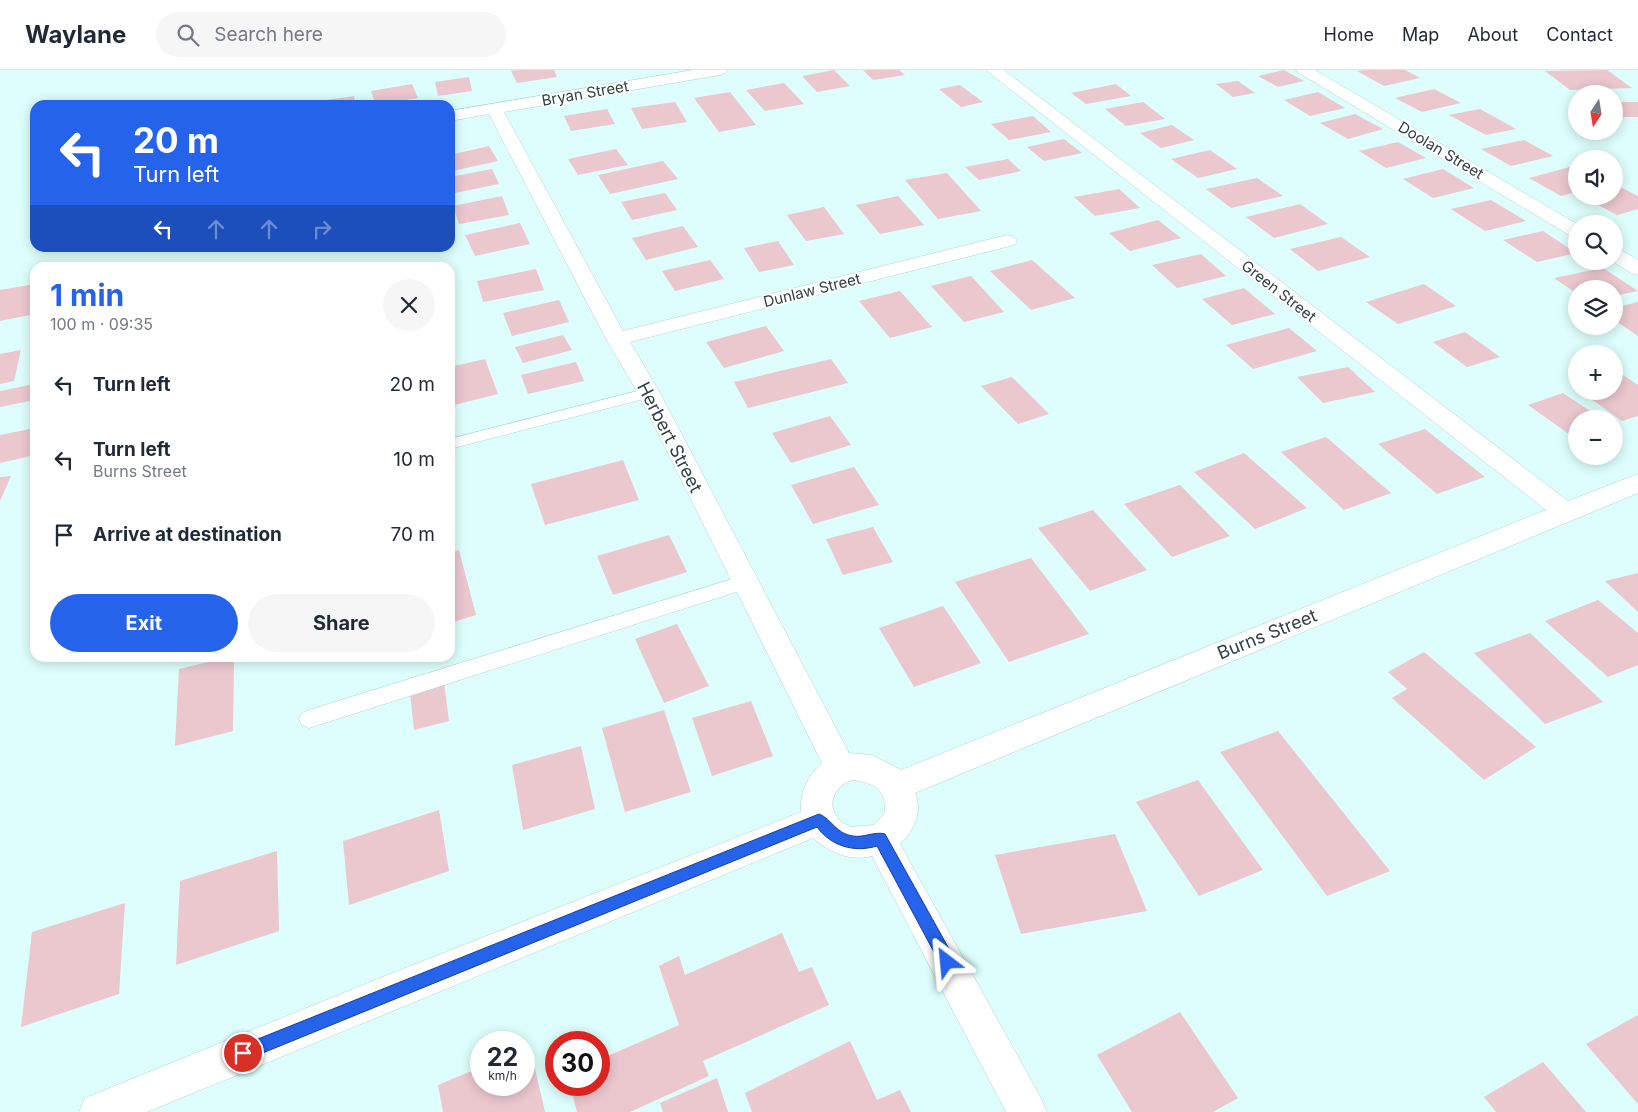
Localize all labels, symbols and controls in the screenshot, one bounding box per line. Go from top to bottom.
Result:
search box [156,12,506,57]
text: Waylane [25,20,126,49]
icon: search [174,21,202,49]
text: Search here [214,23,323,46]
text: Home [1324,24,1374,45]
text: Map [1402,24,1439,45]
text: About [1467,24,1518,45]
text: Contact [1546,24,1613,45]
street label: Bryan Street [540,76,630,110]
north arrow [1568,85,1622,140]
map controls [1568,85,1623,465]
street label: Doolan Street [1395,117,1487,183]
text: 20 m [133,119,219,161]
icon: left [50,120,115,185]
button: sound [1568,150,1623,205]
text: Turn left [133,161,219,187]
icon: left [149,215,177,243]
icon: ahead [202,215,230,243]
icon: ahead [255,215,283,243]
icon: right [308,215,336,243]
button: search [1568,215,1623,270]
street label: Green Street [1238,256,1320,326]
street label: Dunlaw Street [761,269,863,311]
text: 1 min [50,277,124,313]
button: close [383,279,435,331]
button: layers [1568,280,1623,335]
text: 100 m · 09:35 [50,314,153,334]
button: + [1568,345,1623,400]
icon: left [50,371,78,399]
text: Turn left [93,373,171,396]
text: 20 m [389,373,435,396]
street label: Herbert Street [633,378,707,496]
button: − [1568,410,1623,465]
text: Turn left [93,438,171,461]
icon: left [50,446,78,474]
text: 10 m [393,448,435,471]
text: Burns Street [93,461,187,481]
icon: arrive [50,521,78,549]
text: Arrive at destination [93,523,282,546]
text: 70 m [391,523,435,546]
button: Exit [50,594,238,652]
button: Share [248,594,435,652]
street label: Burns Street [1214,604,1320,663]
position arrow [920,935,972,987]
speed limit sign: 30 [545,1031,610,1096]
pin [222,1032,264,1074]
icon: arrive [229,1039,257,1067]
text: 22 [487,1042,518,1072]
text: km/h [488,1068,517,1083]

